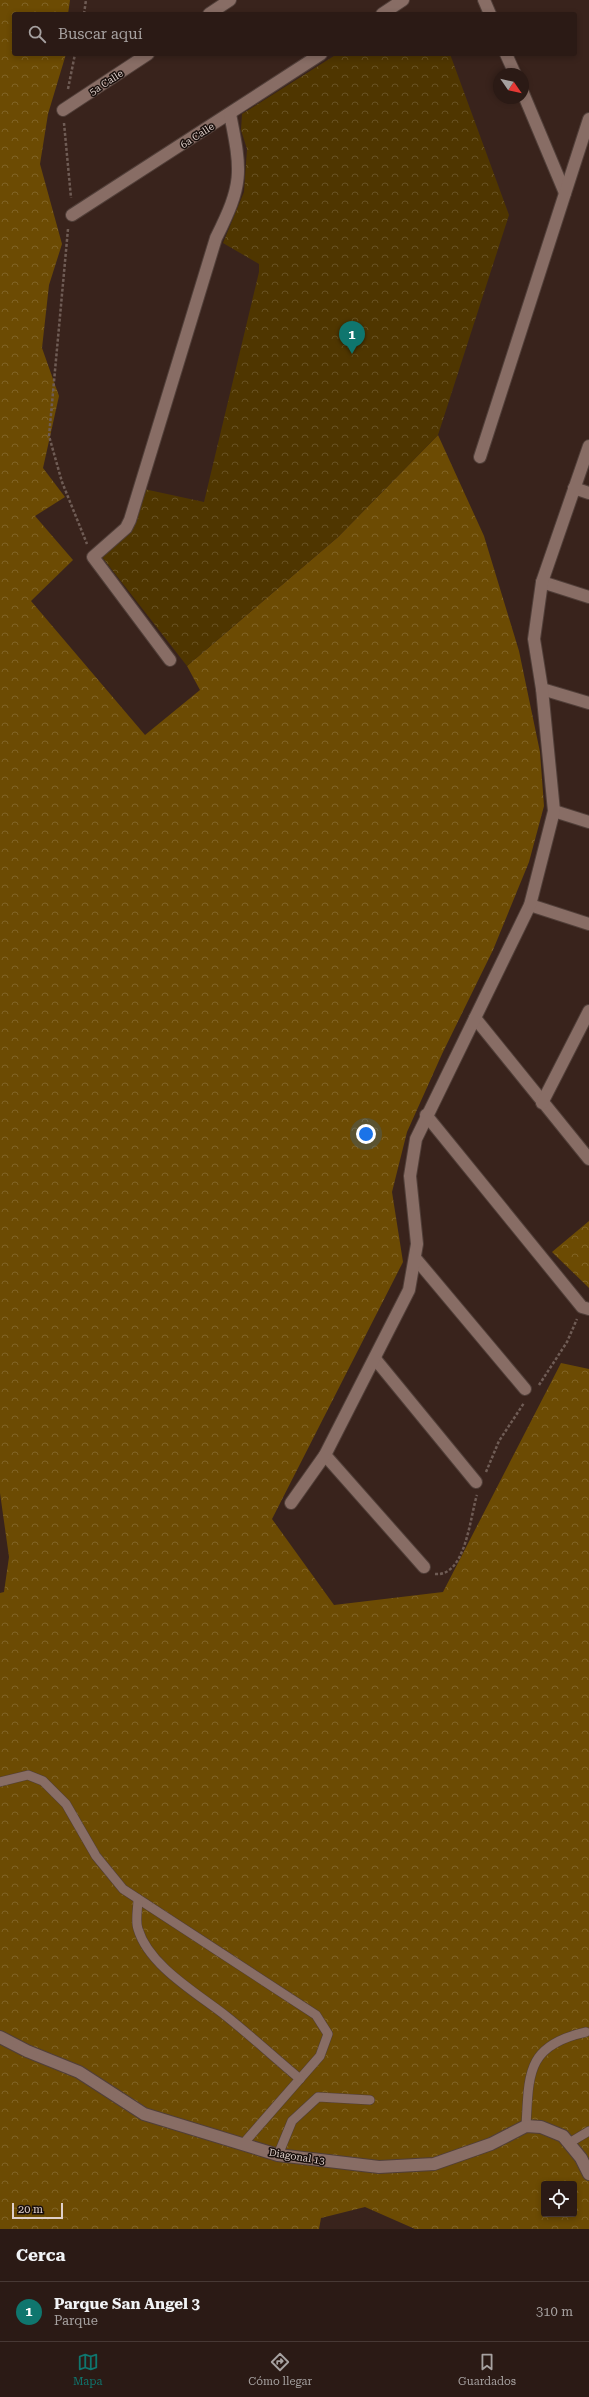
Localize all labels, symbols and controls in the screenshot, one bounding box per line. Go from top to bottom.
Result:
search box [12,12,577,56]
icon: search [26,23,48,45]
text: Buscar aquí [58,25,142,43]
street label: 5a Calle [87,67,126,97]
north arrow [493,68,529,104]
street label: 6a Calle [178,120,217,150]
pin: 1 [339,321,365,354]
your location [356,1124,376,1144]
street label: Diagonal 13 [268,2147,326,2166]
map controls [541,2181,577,2217]
button: locate [541,2181,577,2217]
scale bar [12,2201,63,2220]
text: 20 m [18,2203,43,2216]
text: Cerca [16,2245,66,2265]
text: Parque San Angel 3 [54,2295,200,2313]
text: 1 [25,2304,33,2319]
text: 310 m [536,2304,573,2319]
text: Parque [54,2313,98,2328]
tab: Mapa [73,2351,102,2388]
tab: Cómo llegar [248,2351,312,2388]
tab: Guardados [458,2351,516,2388]

